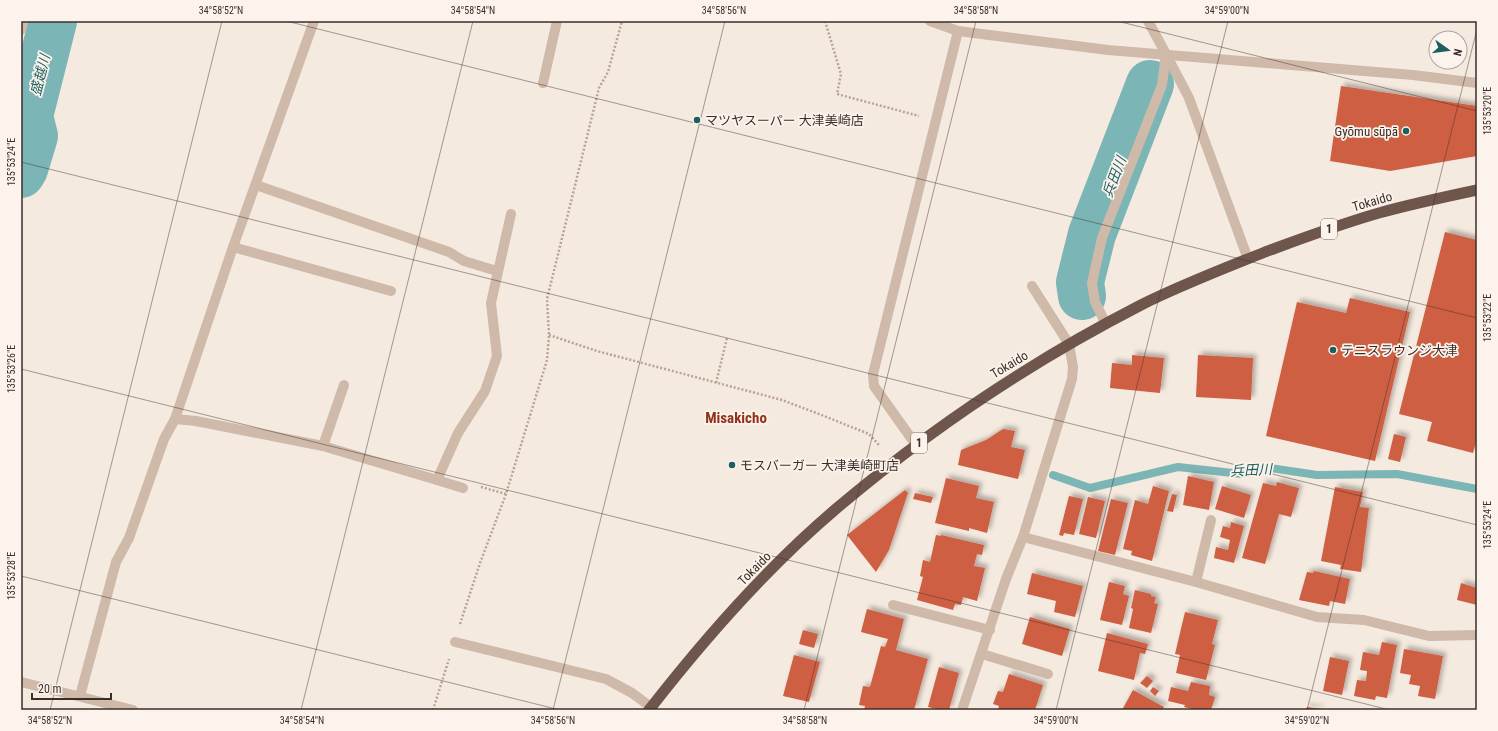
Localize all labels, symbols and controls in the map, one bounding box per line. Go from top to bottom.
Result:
text: 34°58'52"N [199,5,243,16]
text: 34°58'54"N [451,5,495,16]
text: 34°58'56"N [702,5,746,16]
text: 34°58'58"N [954,5,998,16]
text: 34°59'00"N [1205,5,1249,16]
north arrow [1428,30,1468,70]
text: N [1450,47,1464,57]
water label: 盛越川 [27,51,53,97]
text: 135°53'20"E [1482,87,1493,135]
place label: マツヤスーパー 大津美崎店 [705,113,864,128]
marker: マツヤスーパー 大津美崎店 [692,115,702,125]
place label: Gyōmu sūpā [1335,124,1398,139]
marker: Gyōmu sūpā [1401,126,1411,136]
text: 135°53'24"E [6,138,17,186]
water label: 兵田川 [1099,153,1130,199]
street label: Tokaido [1350,189,1394,214]
road number: 1 [1321,219,1337,239]
text: 135°53'22"E [1482,294,1493,342]
place label: テニスラウンジ大津 [1341,343,1458,358]
text: 135°53'26"E [6,345,17,393]
marker: テニスラウンジ大津 [1328,345,1338,355]
street label: Tokaido [988,348,1031,381]
district label: Misakicho [705,409,767,427]
road number: 1 [911,433,927,453]
place label: モスバーガー 大津美崎町店 [740,458,899,473]
marker: モスバーガー 大津美崎町店 [727,460,737,470]
water label: 兵田川 [1230,461,1274,479]
text: 135°53'24"E [1482,501,1493,549]
street label: Tokaido [735,549,774,588]
text: 135°53'28"E [6,552,17,600]
scale bar [32,675,111,701]
text: 20 m [38,682,62,696]
text: 34°58'52"N [28,715,72,726]
text: 34°58'54"N [280,715,324,726]
text: 34°58'56"N [531,715,575,726]
text: 34°58'58"N [783,715,827,726]
text: 34°59'00"N [1034,715,1078,726]
text: 34°59'02"N [1285,715,1329,726]

